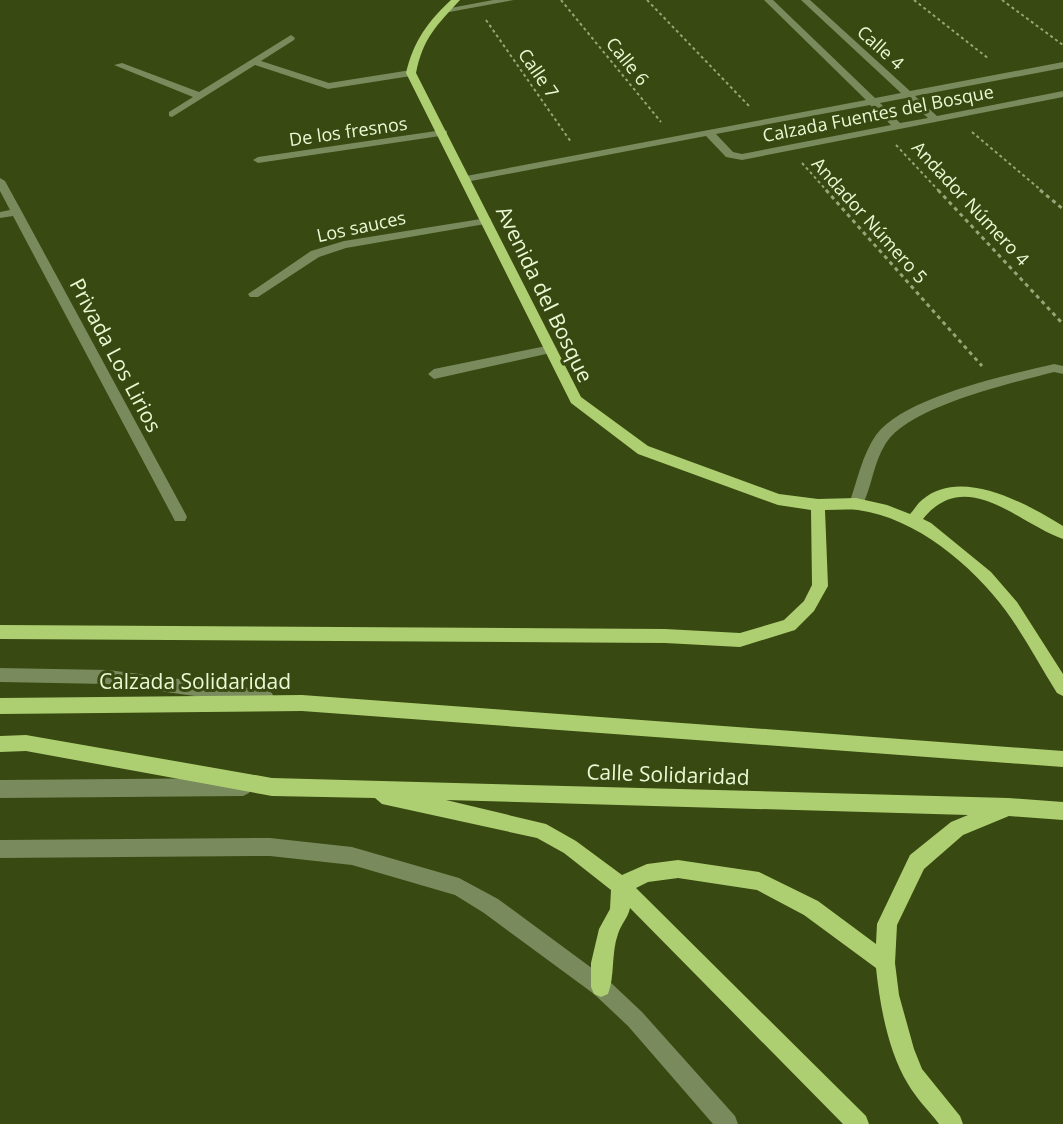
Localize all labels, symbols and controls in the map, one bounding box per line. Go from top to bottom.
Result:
street label: Calle 4 [852,20,910,74]
street label: Calle 6 [601,32,655,90]
street label: Calle 7 [513,43,565,103]
street label: Calzada Fuentes del Bosque [760,79,996,147]
street label: De los fresnos [287,111,409,151]
street label: Andador Número 4 [907,136,1035,270]
street label: Andador Número 5 [807,152,933,288]
street label: Avenida del Bosque [490,201,600,387]
street label: Los sauces [314,205,408,247]
street label: Privada Los Lirios [64,273,168,437]
street label: Calzada Solidaridad [99,667,291,695]
street label: Calle Solidaridad [586,757,750,791]

